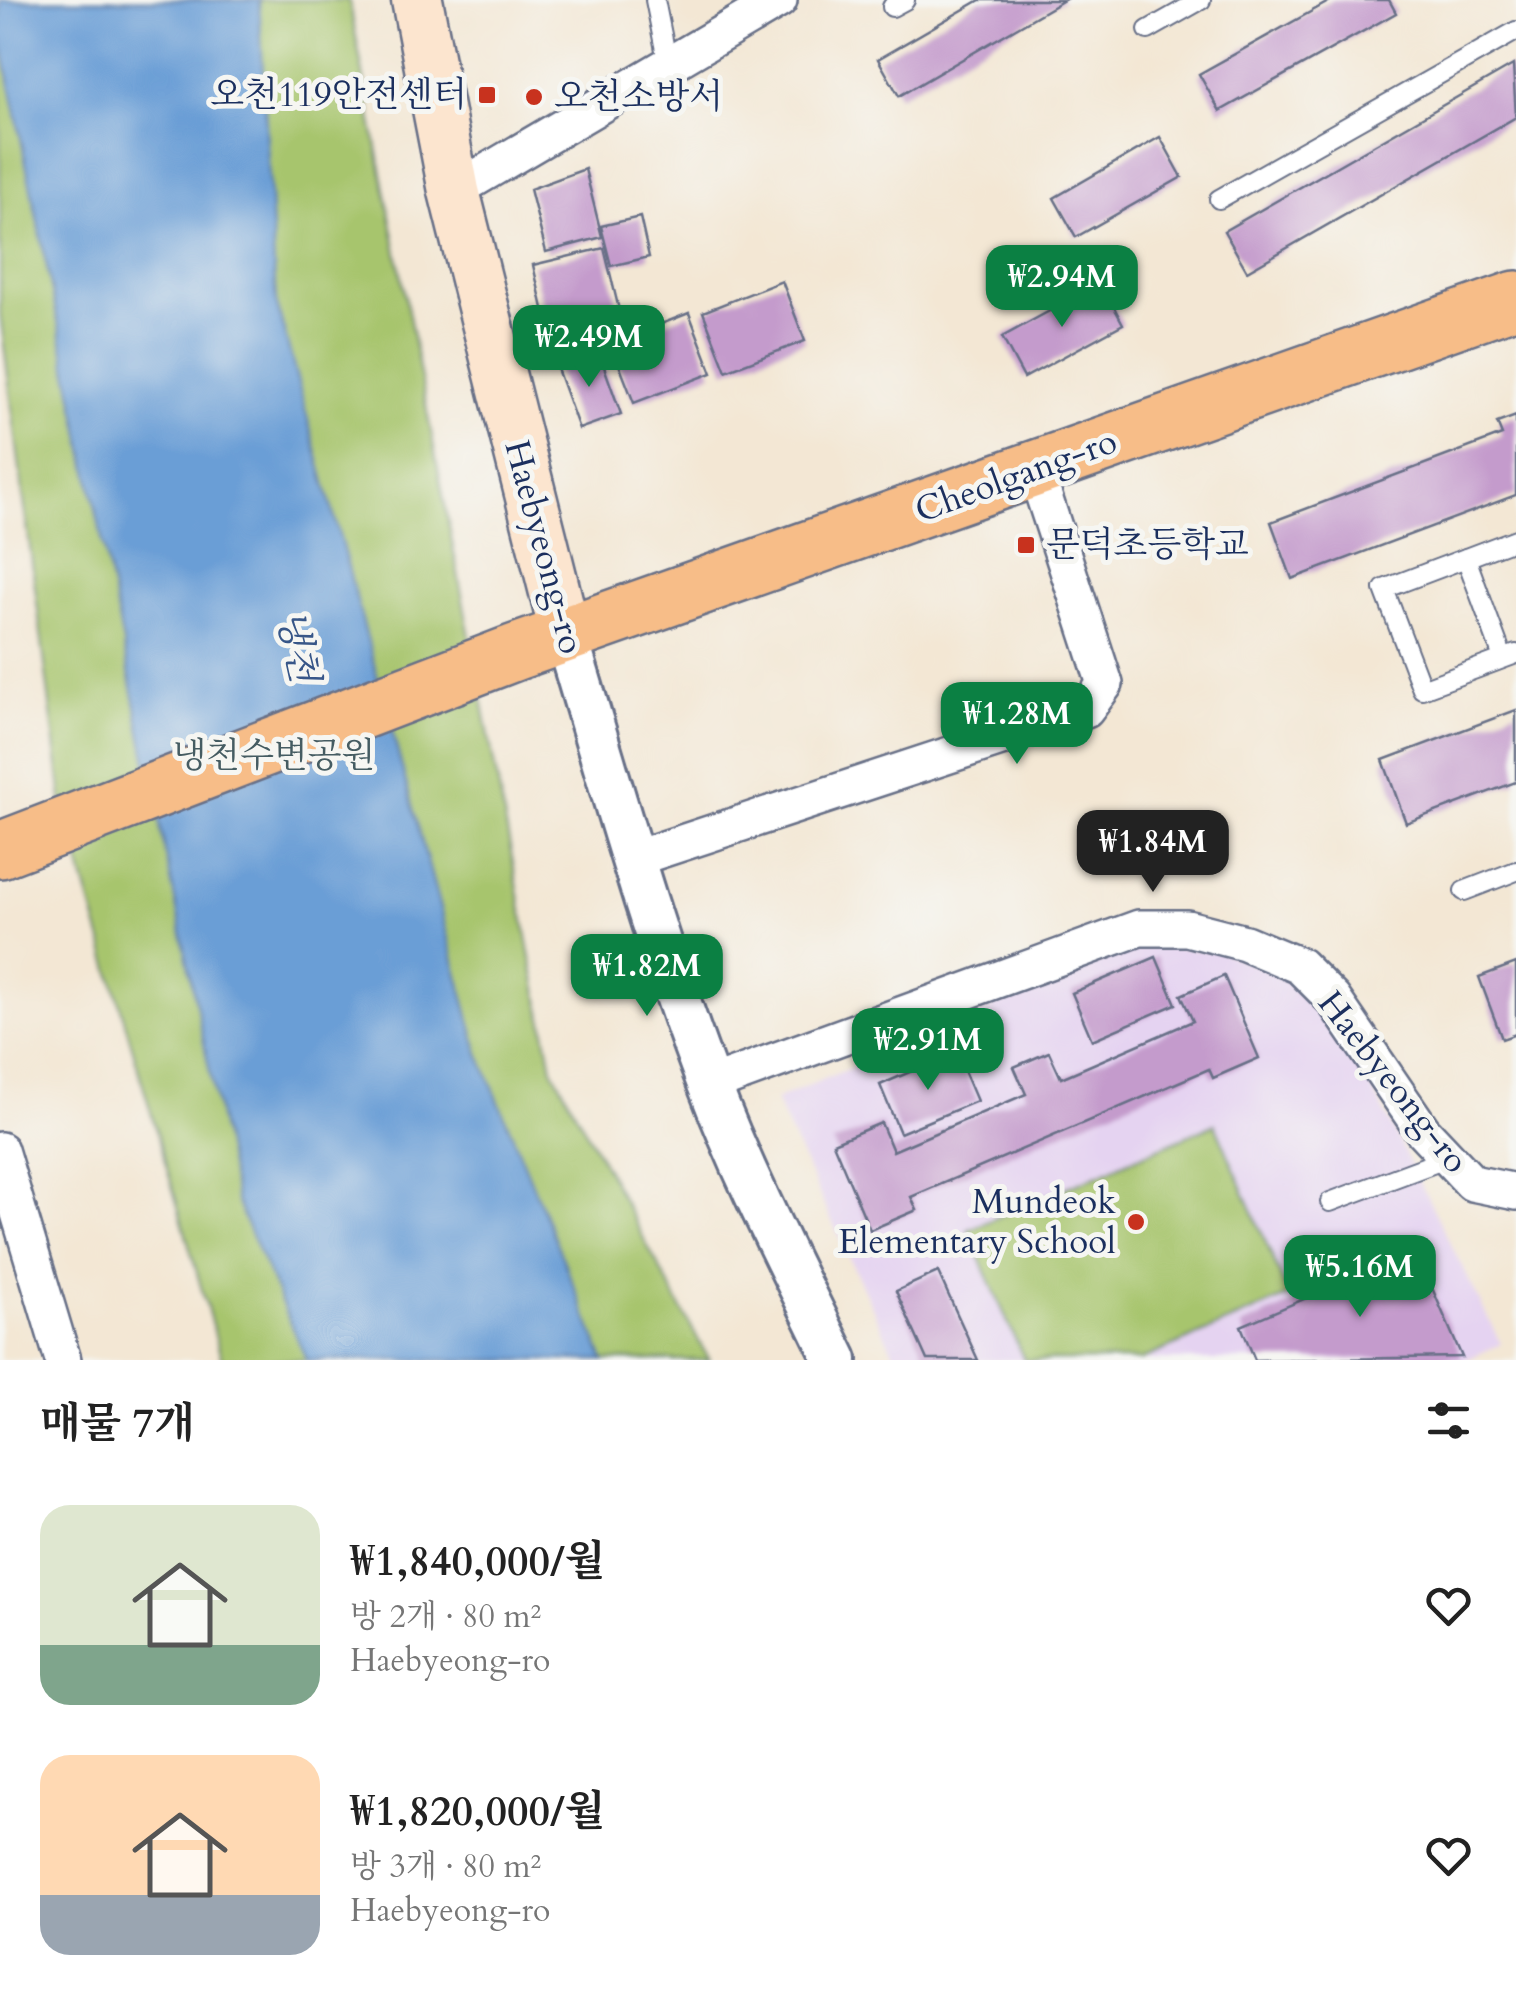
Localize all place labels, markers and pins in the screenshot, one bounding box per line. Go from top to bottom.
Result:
place label: 오천119안전센터 [210,71,467,119]
place label: 오천소방서 [554,73,723,121]
marker: 오천119안전센터 [476,84,498,106]
marker: 오천소방서 [523,86,545,108]
pin: ₩2.94M [981,245,1143,330]
pin: ₩2.49M [508,305,670,390]
place label: 문덕초등학교 [1046,521,1249,569]
marker: 문덕초등학교 [1015,534,1037,556]
pin: ₩1.28M [936,682,1098,767]
pin: ₩1.84M [1072,810,1234,895]
pin: ₩1.82M [566,934,728,1019]
pin: ₩2.91M [847,1008,1009,1093]
place label: Mundeok Elementary School [838,1178,1116,1266]
marker: Mundeok Elementary School [1125,1211,1147,1233]
pin: ₩5.16M [1279,1235,1441,1320]

